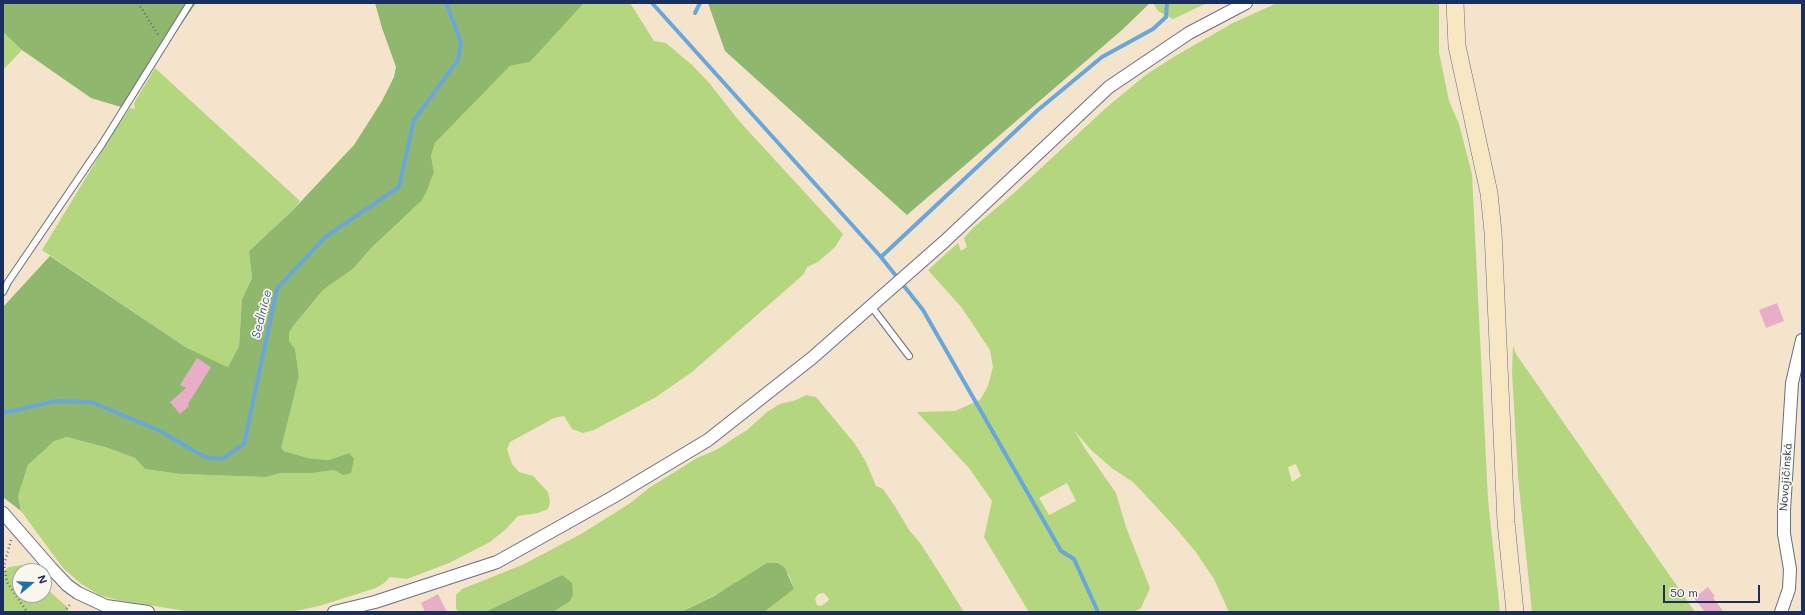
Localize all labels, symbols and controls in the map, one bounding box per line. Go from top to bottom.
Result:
water label: Sedlnice [249,288,275,340]
street label: Novojičínská [1777,443,1795,511]
north arrow [12,563,52,603]
text: N [34,573,51,586]
scale bar [1665,577,1762,603]
text: 50 m [1670,584,1698,600]

